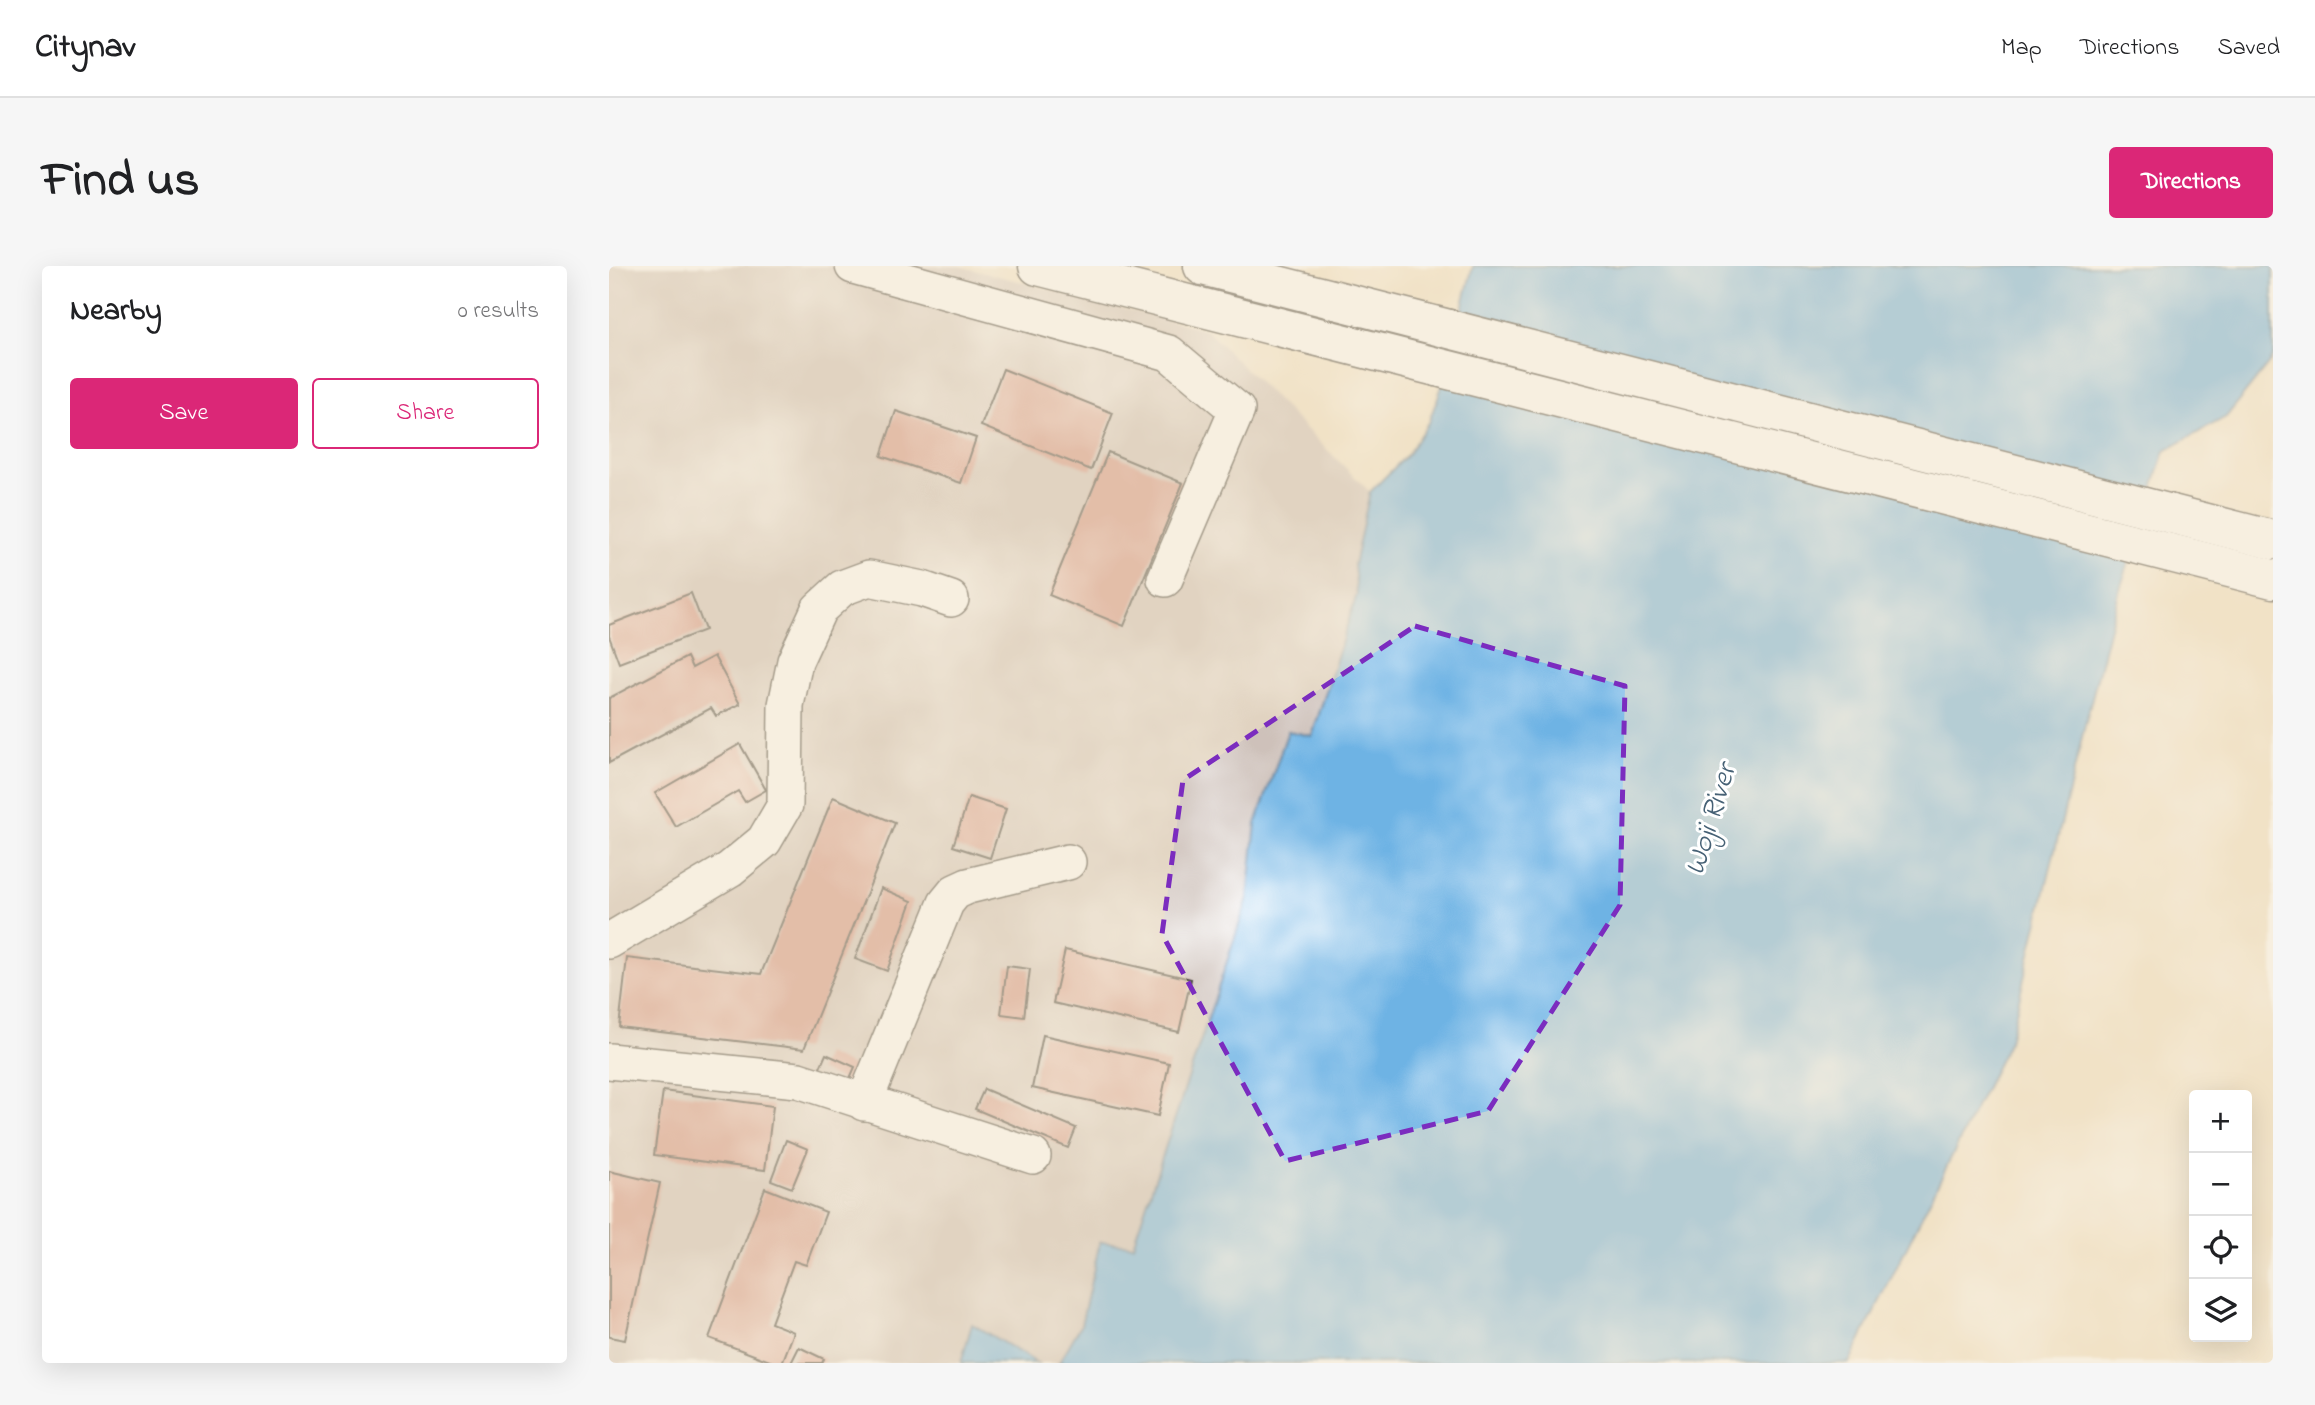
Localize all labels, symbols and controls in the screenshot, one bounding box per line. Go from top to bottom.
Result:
text: Citynav [35,24,135,72]
text: Map [2001,31,2042,66]
text: Directions [2080,31,2179,66]
text: Saved [2217,31,2280,66]
text: Find us [42,146,199,218]
button: Directions [2109,147,2273,218]
text: Nearby [70,290,162,334]
text: 0 results [458,295,539,328]
button: Save [70,378,298,449]
button: Share [312,378,539,449]
water label: Woji River [1674,755,1751,881]
map controls [2189,1090,2252,1342]
button: + [2189,1090,2252,1153]
button: − [2189,1153,2252,1216]
button: locate [2189,1216,2252,1279]
button: layers [2189,1279,2252,1342]

